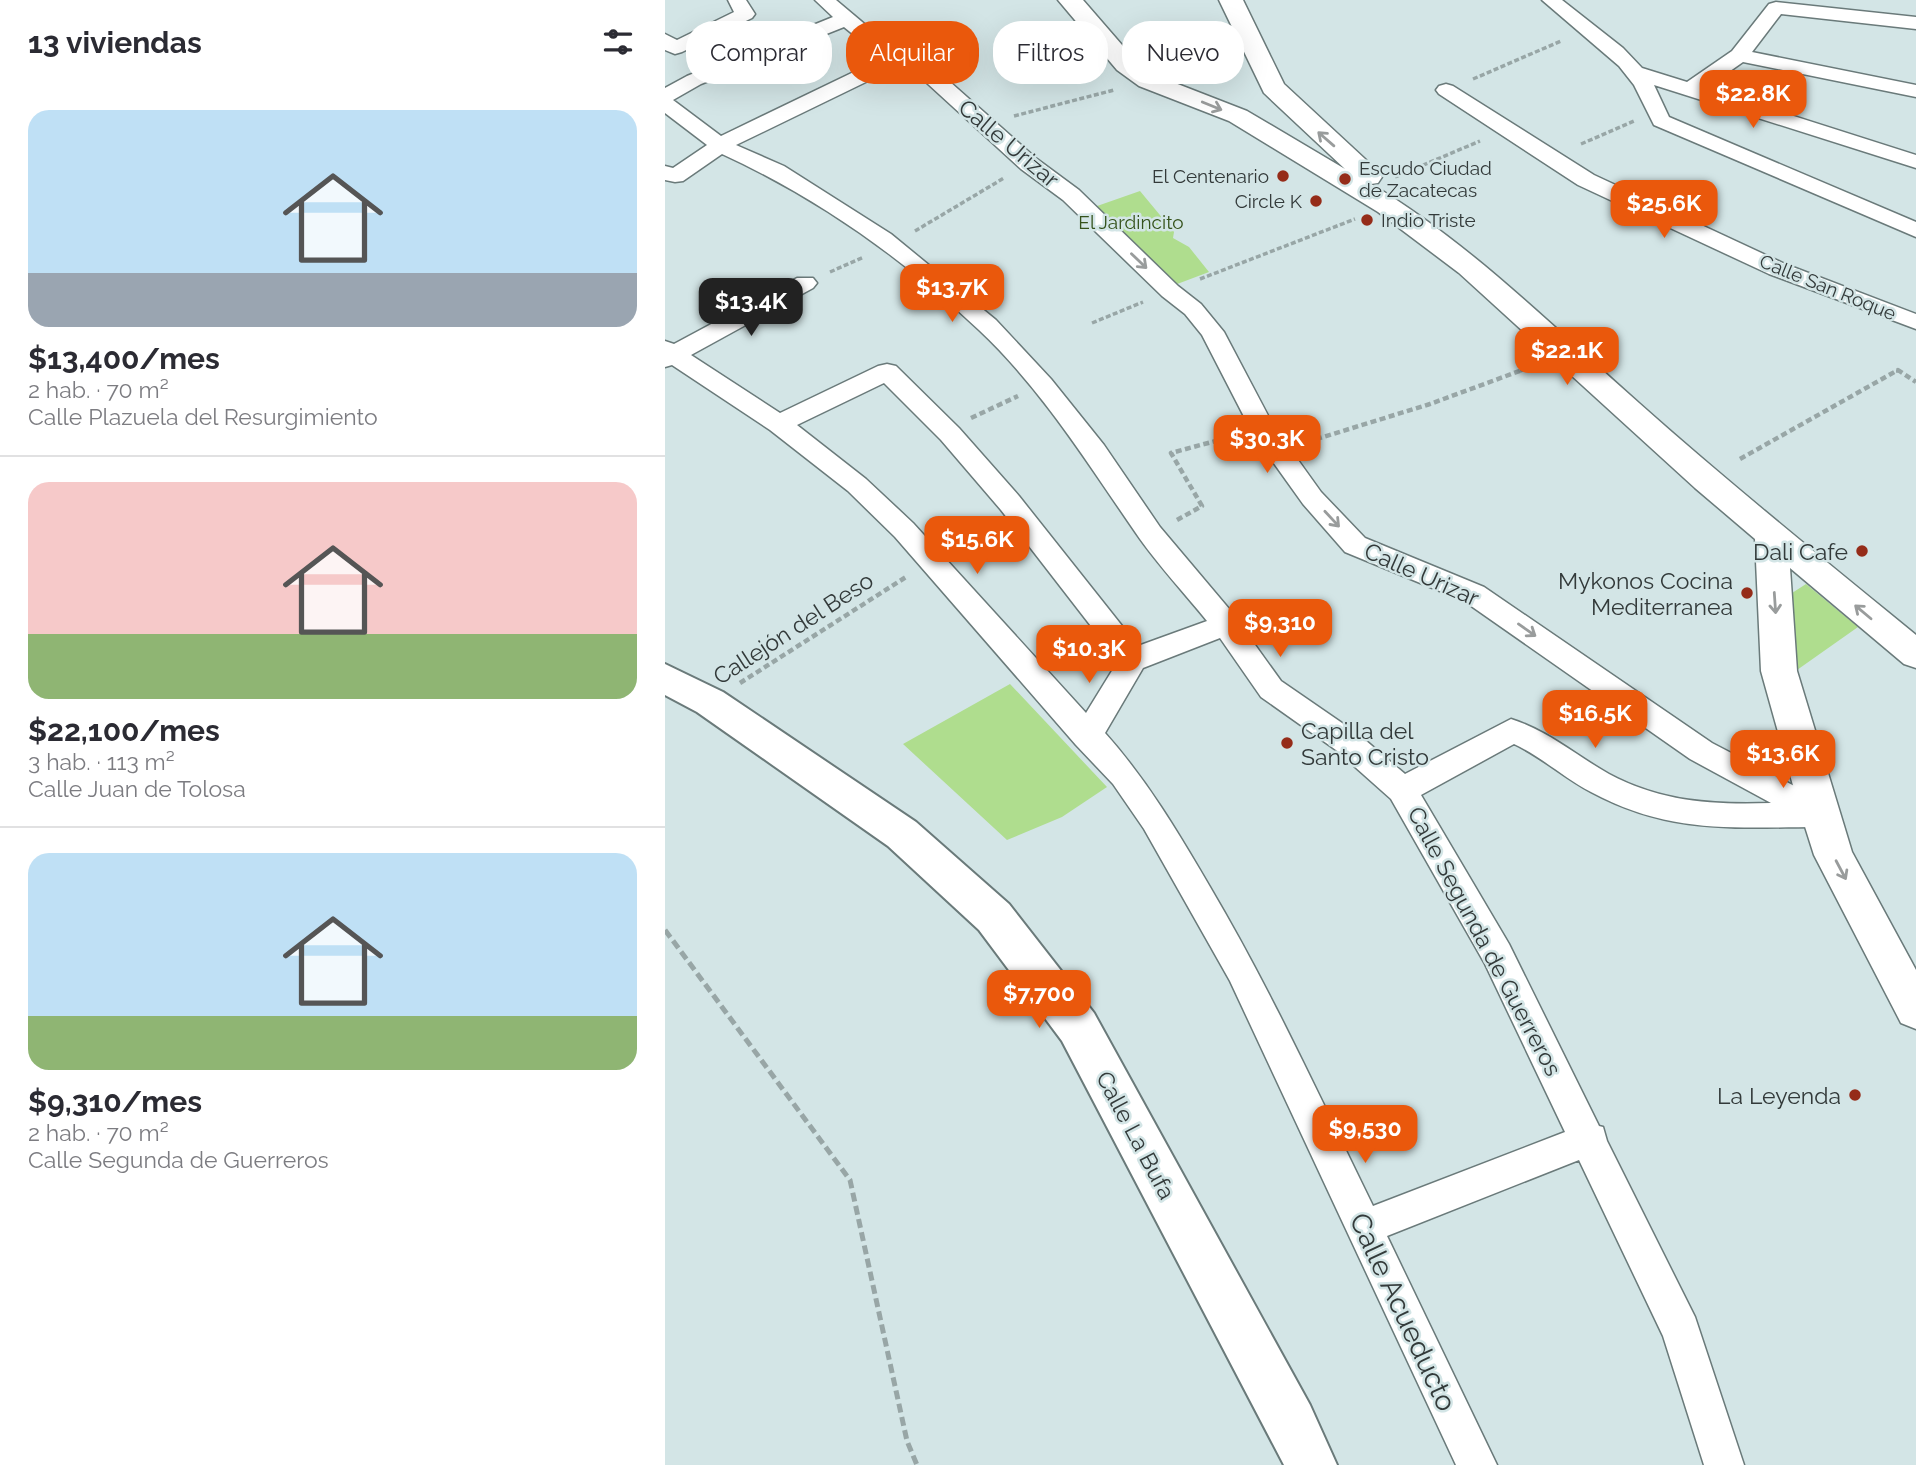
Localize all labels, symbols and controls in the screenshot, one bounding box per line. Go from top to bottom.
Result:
chip: Comprar [686,21,832,84]
chip: Alquilar [846,21,979,84]
chip: Filtros [993,21,1108,84]
chip: Nuevo [1122,21,1244,84]
icon: filters [599,23,637,61]
text: 13 viviendas [28,25,202,60]
pin: $22.8K [1696,71,1810,130]
text: $22.8K [1716,79,1790,106]
street label: Calle Urizar [953,93,1065,193]
one-way arrow [1201,100,1222,113]
one-way arrow [1318,131,1336,147]
icon: home [270,155,396,281]
place label: Escudo Ciudad de Zacatecas [1359,157,1492,201]
place label: El Centenario [1152,165,1269,187]
marker: El Centenario [1275,168,1291,184]
marker: Escudo Ciudad de Zacatecas [1337,171,1353,187]
pin: $25.6K [1607,180,1721,240]
text: $25.6K [1627,189,1701,216]
place label: Circle K [1235,190,1303,212]
marker: Circle K [1308,193,1324,209]
place label: Indio Triste [1381,209,1476,231]
park label: El Jardincito [1078,211,1184,233]
marker: Indio Triste [1359,212,1375,228]
street label: Calle San Roque [1757,250,1899,324]
one-way arrow [1130,252,1147,269]
pin: $13.7K [895,264,1009,324]
text: $13.7K [916,273,988,300]
pin: $13.4K [694,278,808,338]
text: $13.4K [715,287,787,314]
pin: $22.1K [1510,328,1624,387]
text: $22.1K [1531,336,1603,363]
text: $13,400/mes [28,341,220,376]
text: 2 hab. · 70 m² [28,376,169,403]
text: Calle Plazuela del Resurgimiento [28,403,378,430]
pin: $30.3K [1210,416,1324,475]
text: $30.3K [1230,424,1304,451]
one-way arrow [1323,510,1340,527]
pin: $15.6K [920,516,1034,576]
text: $15.6K [940,525,1014,552]
icon: home [270,527,396,653]
street label: Calle Urizar [1361,537,1483,611]
place label: Dali Cafe [1753,538,1848,565]
marker: Dali Cafe [1854,543,1870,559]
street label: Callejón del Beso [708,566,878,690]
place label: Mykonos Cocina Mediterranea [1558,567,1733,620]
marker: Mykonos Cocina Mediterranea [1739,585,1755,601]
one-way arrow [1769,592,1782,614]
pin: $9,310 [1223,600,1337,659]
one-way arrow [1855,604,1873,620]
text: $9,310 [1244,608,1316,635]
one-way arrow [1517,623,1536,637]
pin: $10.3K [1032,626,1146,685]
text: $10.3K [1052,634,1126,661]
pin: $16.5K [1538,690,1652,750]
text: $16.5K [1558,699,1632,726]
text: $22,100/mes [28,713,220,748]
place label: Capilla del Santo Cristo [1301,717,1429,770]
pin: $13.6K [1726,730,1840,790]
marker: Capilla del Santo Cristo [1279,735,1295,751]
text: $13.6K [1746,739,1820,766]
text: 3 hab. · 113 m² [28,748,175,775]
text: Calle Juan de Tolosa [28,775,246,802]
street label: Calle Segunda de Guerreros [1402,802,1568,1080]
one-way arrow [1835,859,1849,880]
icon: home [270,898,396,1024]
pin: $7,700 [982,970,1096,1030]
text: $7,700 [1003,979,1075,1006]
street label: Calle La Bufa [1091,1066,1181,1204]
place label: La Leyenda [1717,1082,1841,1109]
text: $9,310/mes [28,1084,202,1119]
marker: La Leyenda [1847,1087,1863,1103]
pin: $9,530 [1308,1106,1422,1165]
text: $9,530 [1328,1114,1402,1141]
text: 2 hab. · 70 m² [28,1119,169,1146]
text: Calle Segunda de Guerreros [28,1146,329,1173]
street label: Calle Acueducto [1343,1208,1463,1416]

